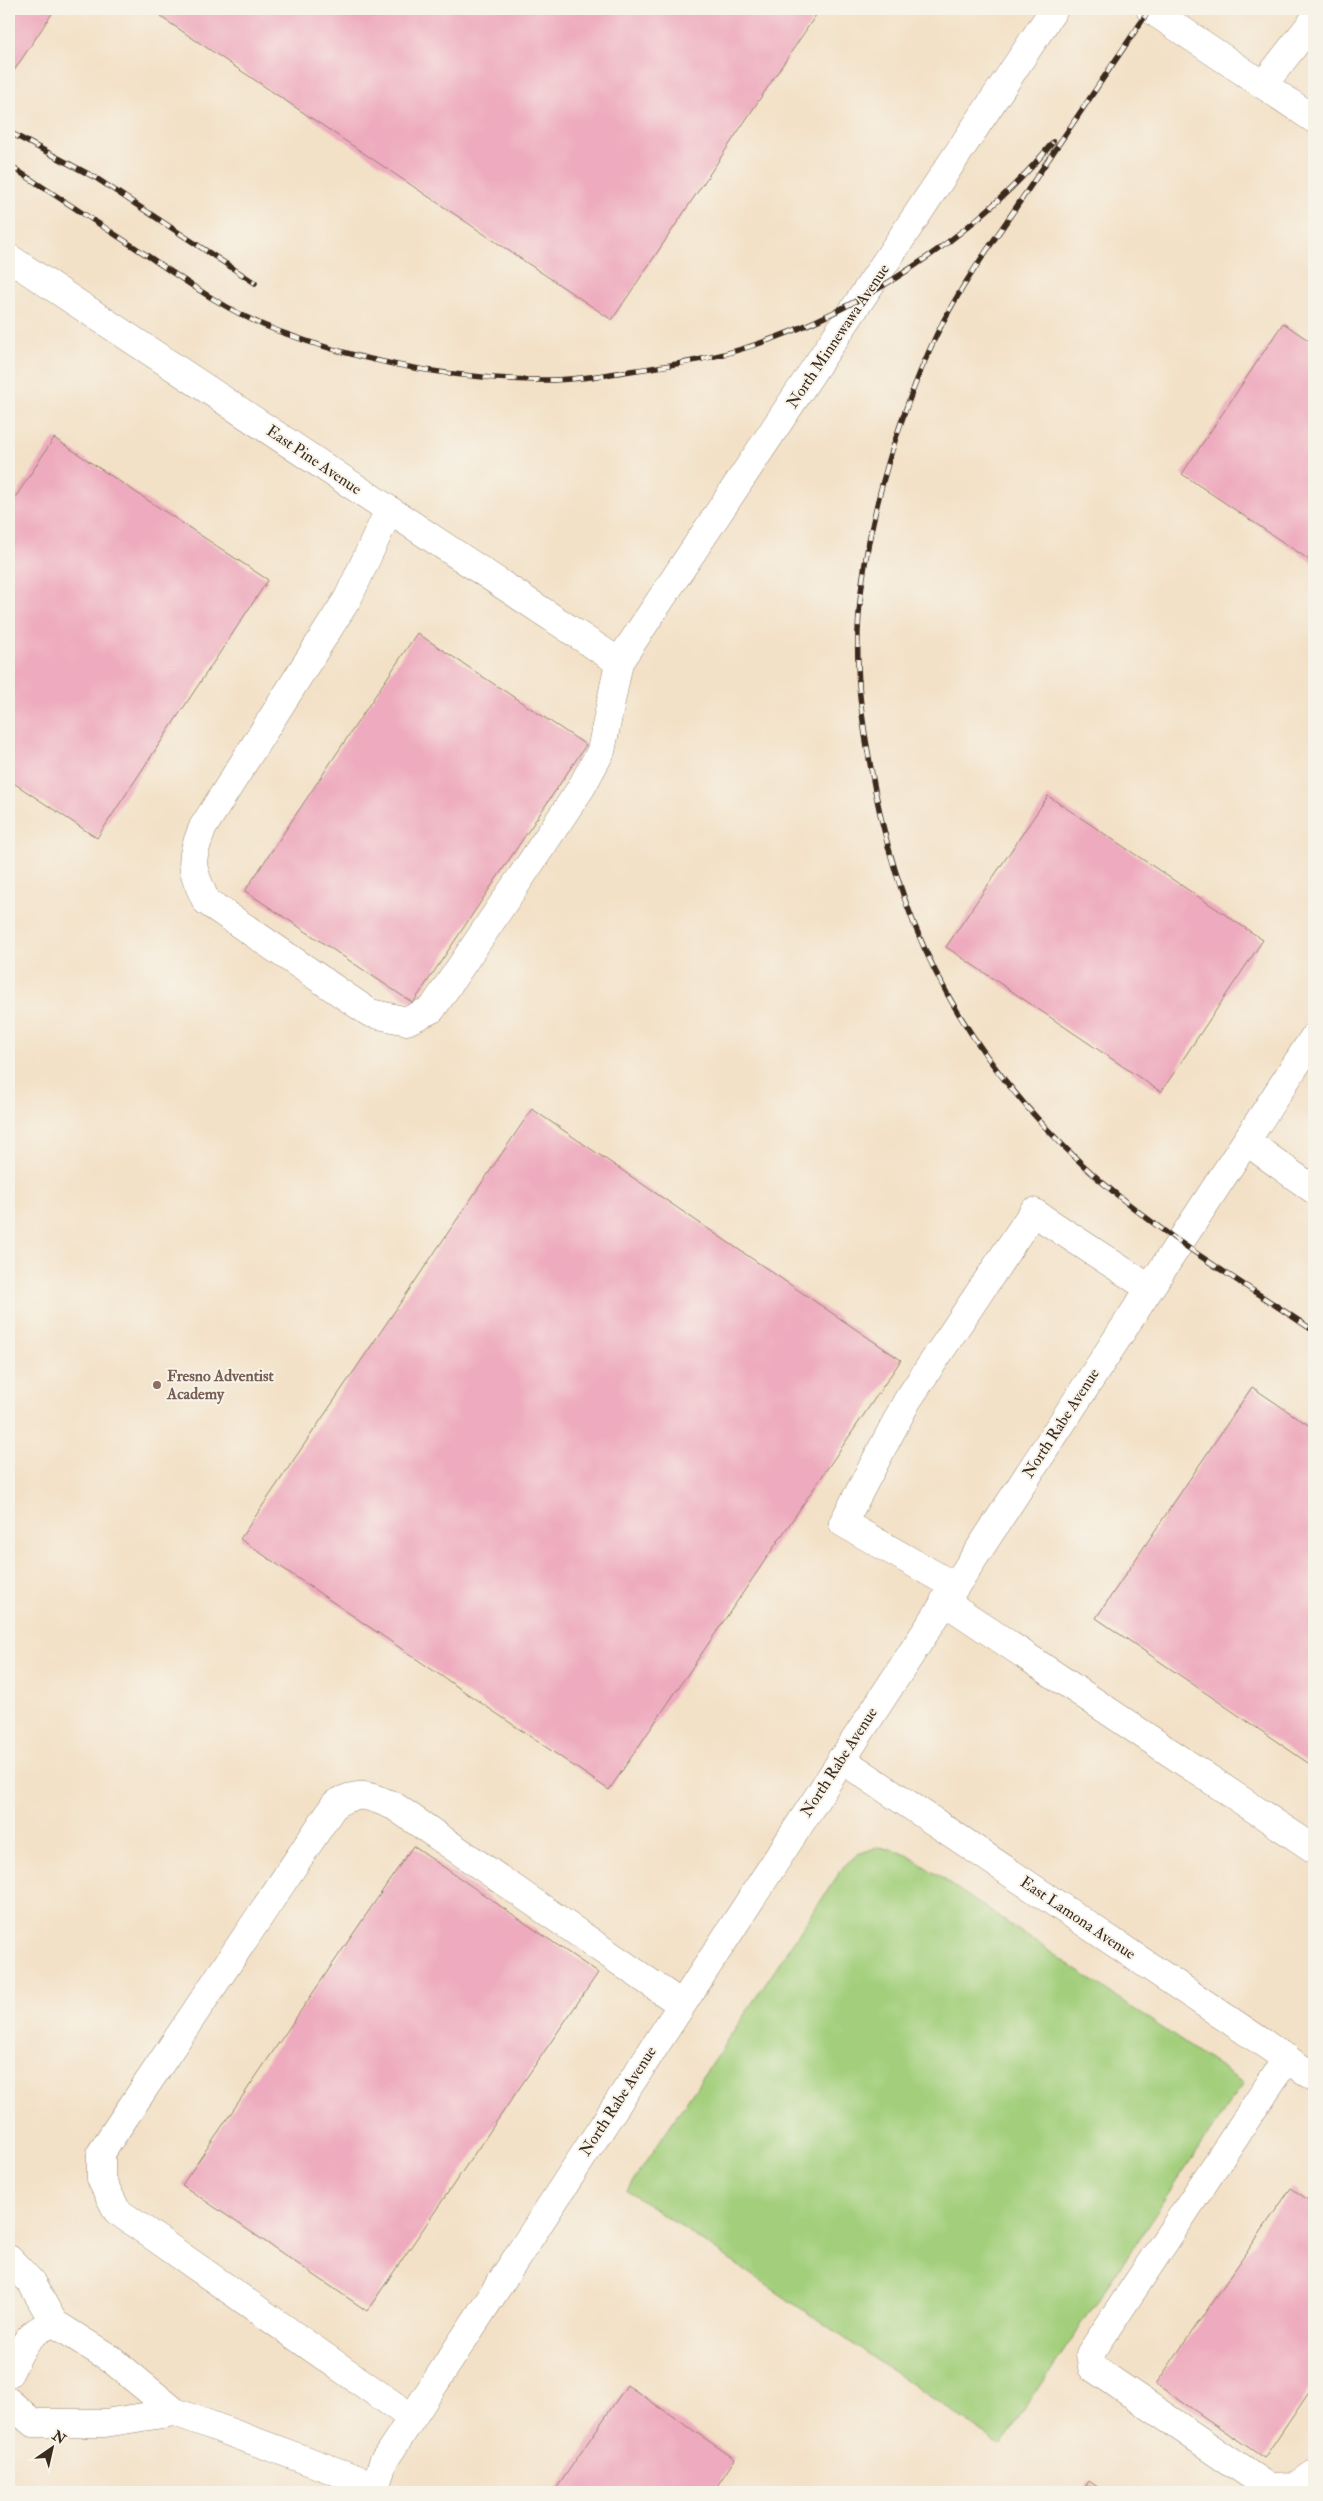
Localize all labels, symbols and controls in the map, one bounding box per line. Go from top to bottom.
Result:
street label: North Minnewawa Avenue [782,260,894,412]
street label: East Pine Avenue [263,421,366,499]
street label: North Rabe Avenue [1018,1364,1104,1482]
place label: Fresno Adventist Academy [166,1366,275,1405]
marker: Fresno Adventist Academy [151,1379,163,1391]
street label: North Rabe Avenue [796,1703,882,1821]
street label: East Lamona Avenue [1016,1872,1140,1964]
street label: North Rabe Avenue [575,2042,661,2160]
north arrow [28,2424,78,2474]
text: N [48,2427,69,2448]

